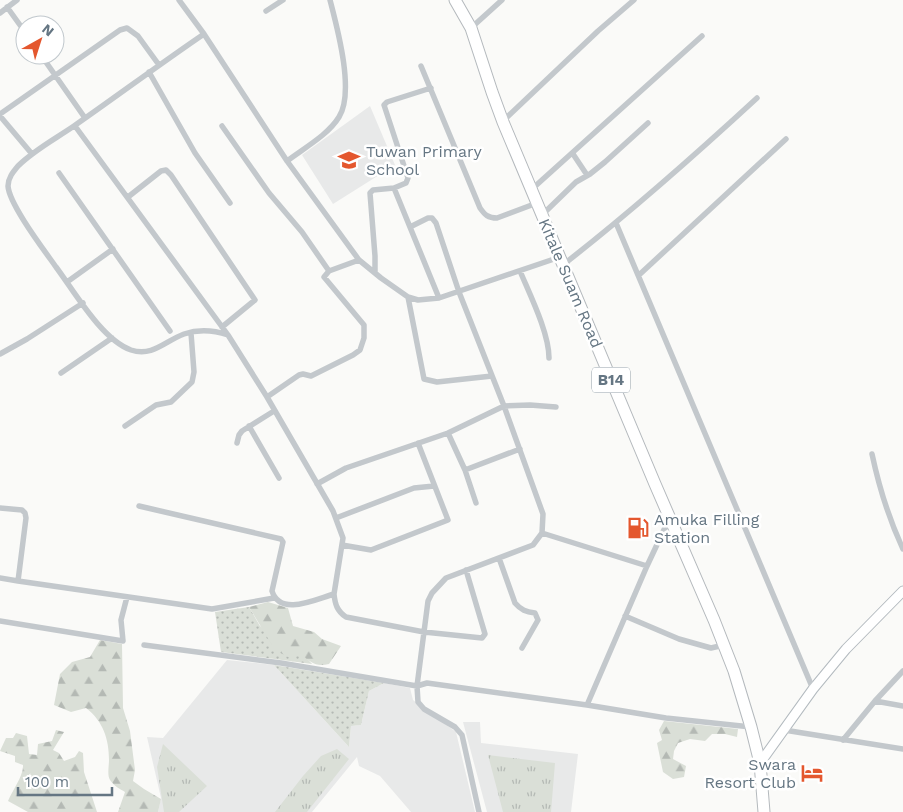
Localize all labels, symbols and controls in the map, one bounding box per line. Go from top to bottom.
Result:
north arrow [15,15,65,65]
text: N [39,20,57,39]
place label: Tuwan Primary School [366,142,482,179]
school or university icon: Tuwan Primary School [336,147,362,173]
street label: Kitale Suam Road [535,216,606,351]
road number: B14 [592,368,630,392]
place label: Amuka Filling Station [654,510,760,547]
fuel station icon: Amuka Filling Station [625,515,651,541]
place label: Swara Resort Club [704,755,796,792]
hotel icon: Swara Resort Club [799,760,825,786]
scale bar [18,764,111,796]
text: 100 m [25,773,69,791]

